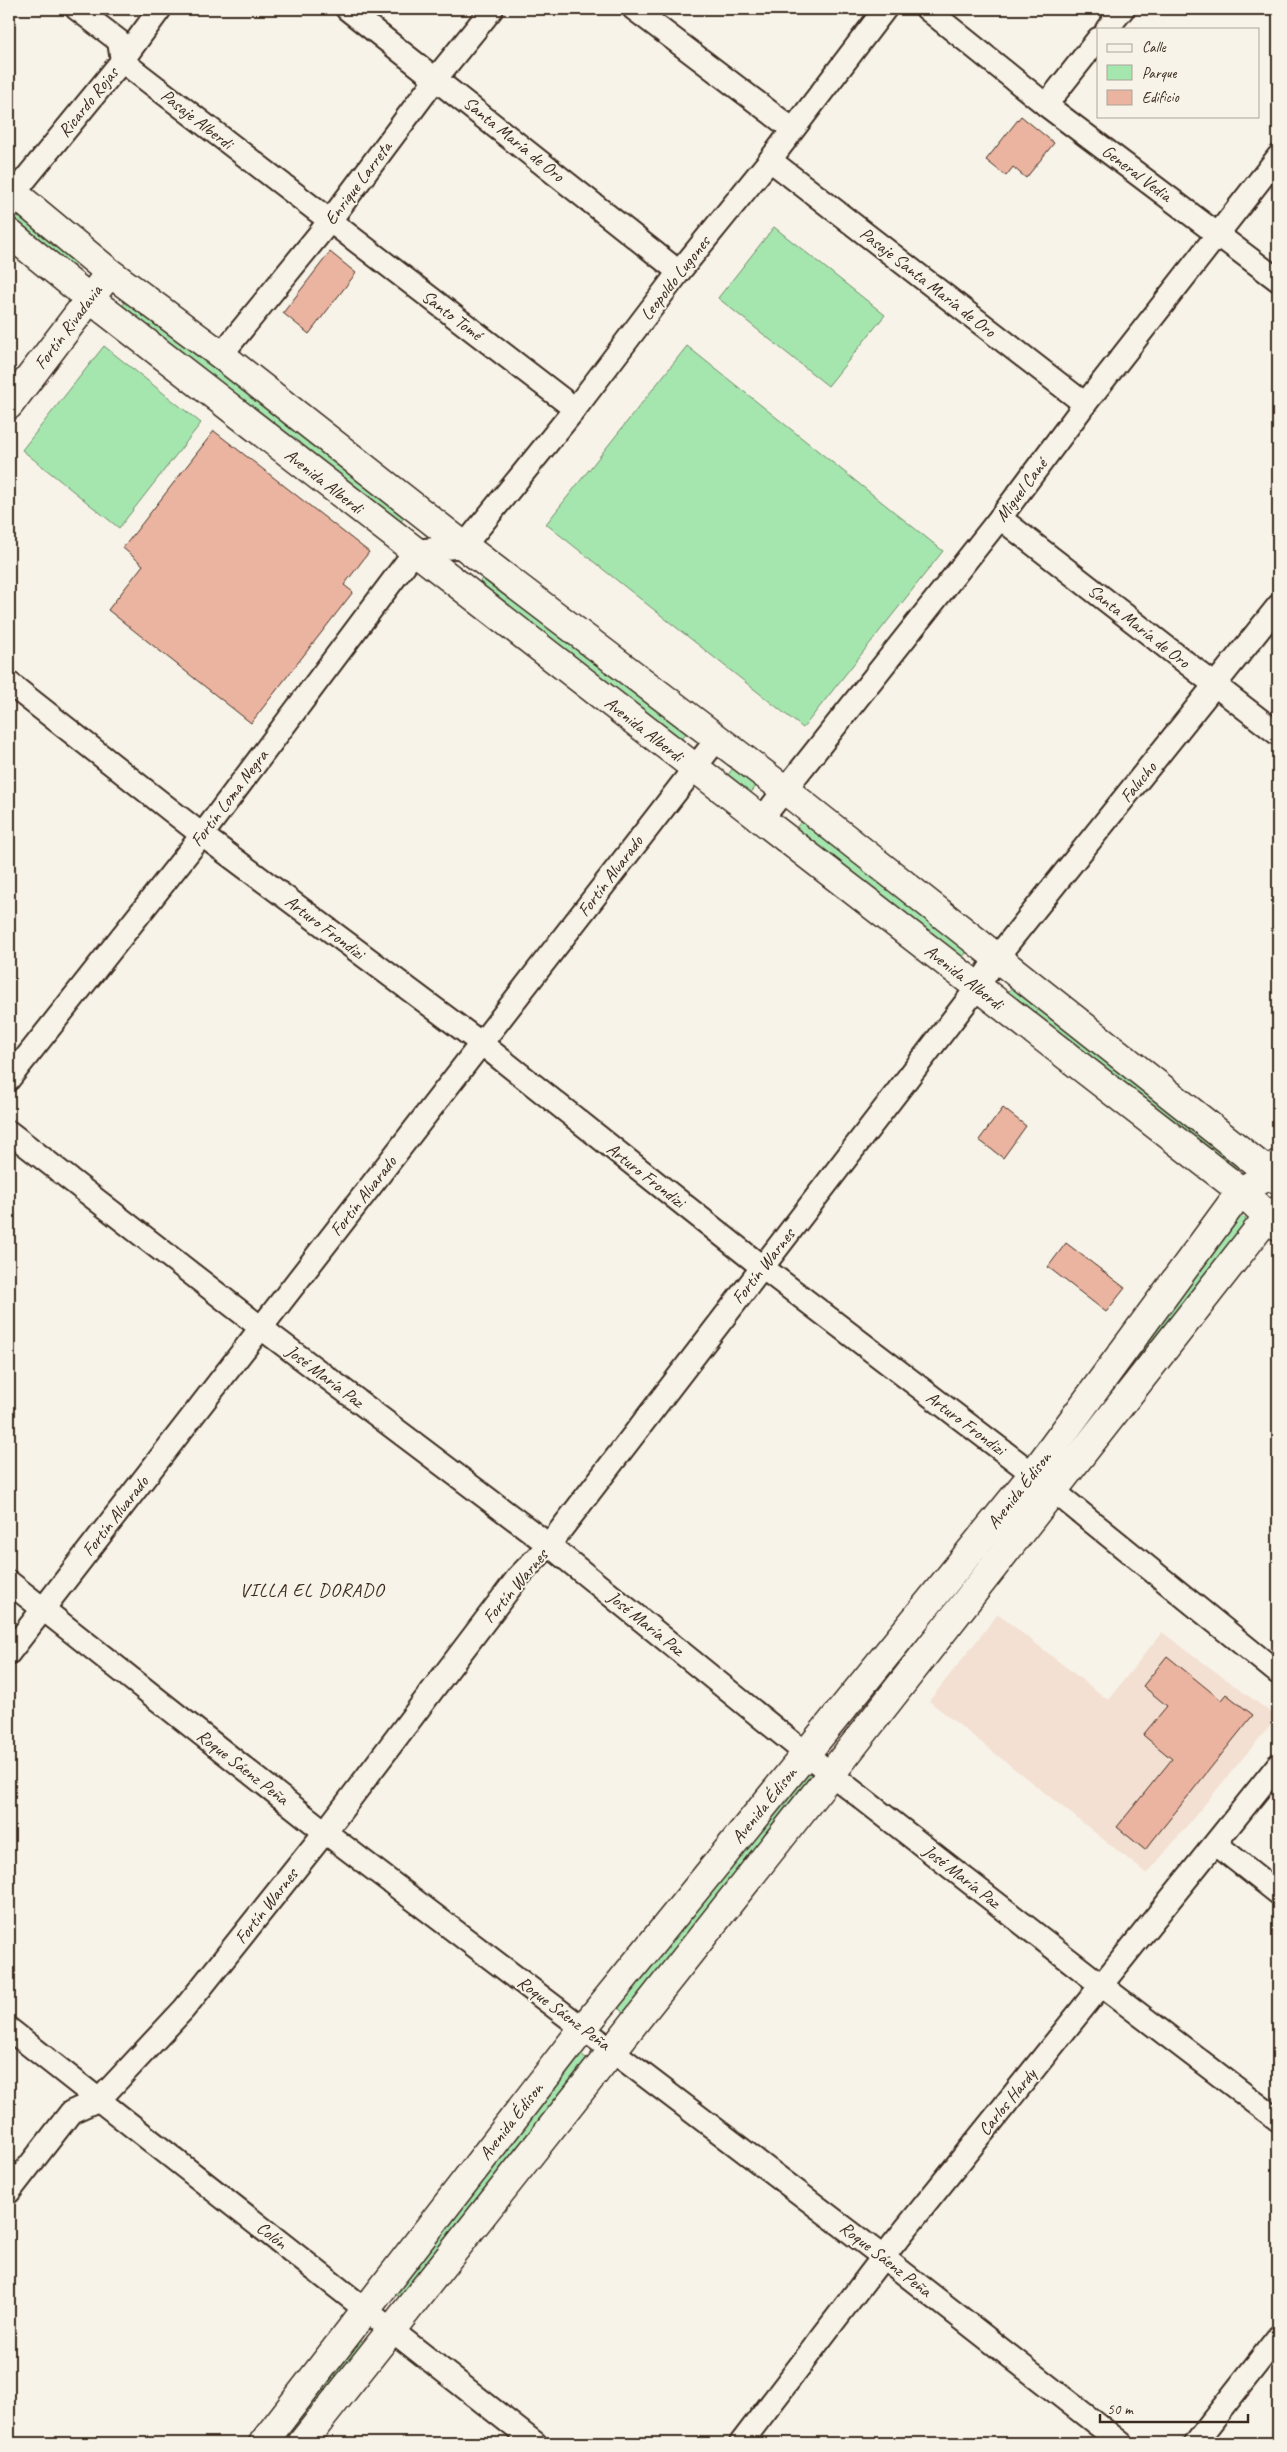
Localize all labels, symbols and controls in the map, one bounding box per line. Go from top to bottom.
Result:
legend [1097,28,1260,118]
text: Calle [1142,38,1167,57]
street label: Ricardo Rojas [53,61,124,141]
text: Parque [1142,64,1178,83]
street label: Pasaje Alberdi [157,84,239,156]
text: Edificio [1142,88,1180,107]
street label: Santa María de Oro [459,92,570,187]
street label: Enrique Larreta [319,136,397,229]
street label: General Vedia [1098,140,1178,207]
street label: Pasaje Santa María de Oro [856,222,1002,343]
street label: Leopoldo Lugones [635,230,716,325]
street label: Fortín Rivadavia [29,279,108,373]
street label: Santo Tomé [417,285,489,347]
street label: Avenida Alberdi [280,443,370,520]
street label: Miguel Cané [990,452,1054,526]
street label: Santa María de Oro [1084,579,1196,674]
street label: Avenida Alberdi [600,691,690,768]
street label: Fortín Loma Negra [185,744,273,851]
street label: Falucho [1115,756,1162,807]
street label: Fortín Alvarado [572,830,648,921]
street label: Arturo Frondizi [281,890,371,966]
street label: Avenida Alberdi [920,939,1010,1016]
street label: Arturo Frondizi [602,1138,692,1214]
street label: Fortín Alvarado [325,1150,402,1240]
street label: Fortín Warnes [727,1222,800,1308]
street label: José María Paz [281,1339,370,1414]
street label: Arturo Frondizi [922,1386,1012,1462]
street label: Avenida Édison [982,1446,1057,1533]
street label: Fortín Alvarado [77,1470,154,1560]
street label: Fortín Warnes [478,1543,553,1627]
district label: VILLA EL DORADO [240,1578,386,1602]
street label: José María Paz [603,1585,690,1662]
street label: Roque Sáenz Peña [193,1724,294,1810]
street label: Avenida Édison [727,1762,802,1848]
street label: José María Paz [918,1839,1007,1914]
street label: Fortín Warnes [230,1862,303,1948]
street label: Roque Sáenz Peña [513,1971,616,2056]
street label: Carlos Hardy [973,2063,1042,2140]
street label: Avenida Édison [474,2077,549,2164]
street label: Colón [252,2216,292,2254]
street label: Roque Sáenz Peña [836,2216,937,2302]
scale bar [1100,2392,1247,2424]
text: 50 m [1107,2400,1134,2419]

